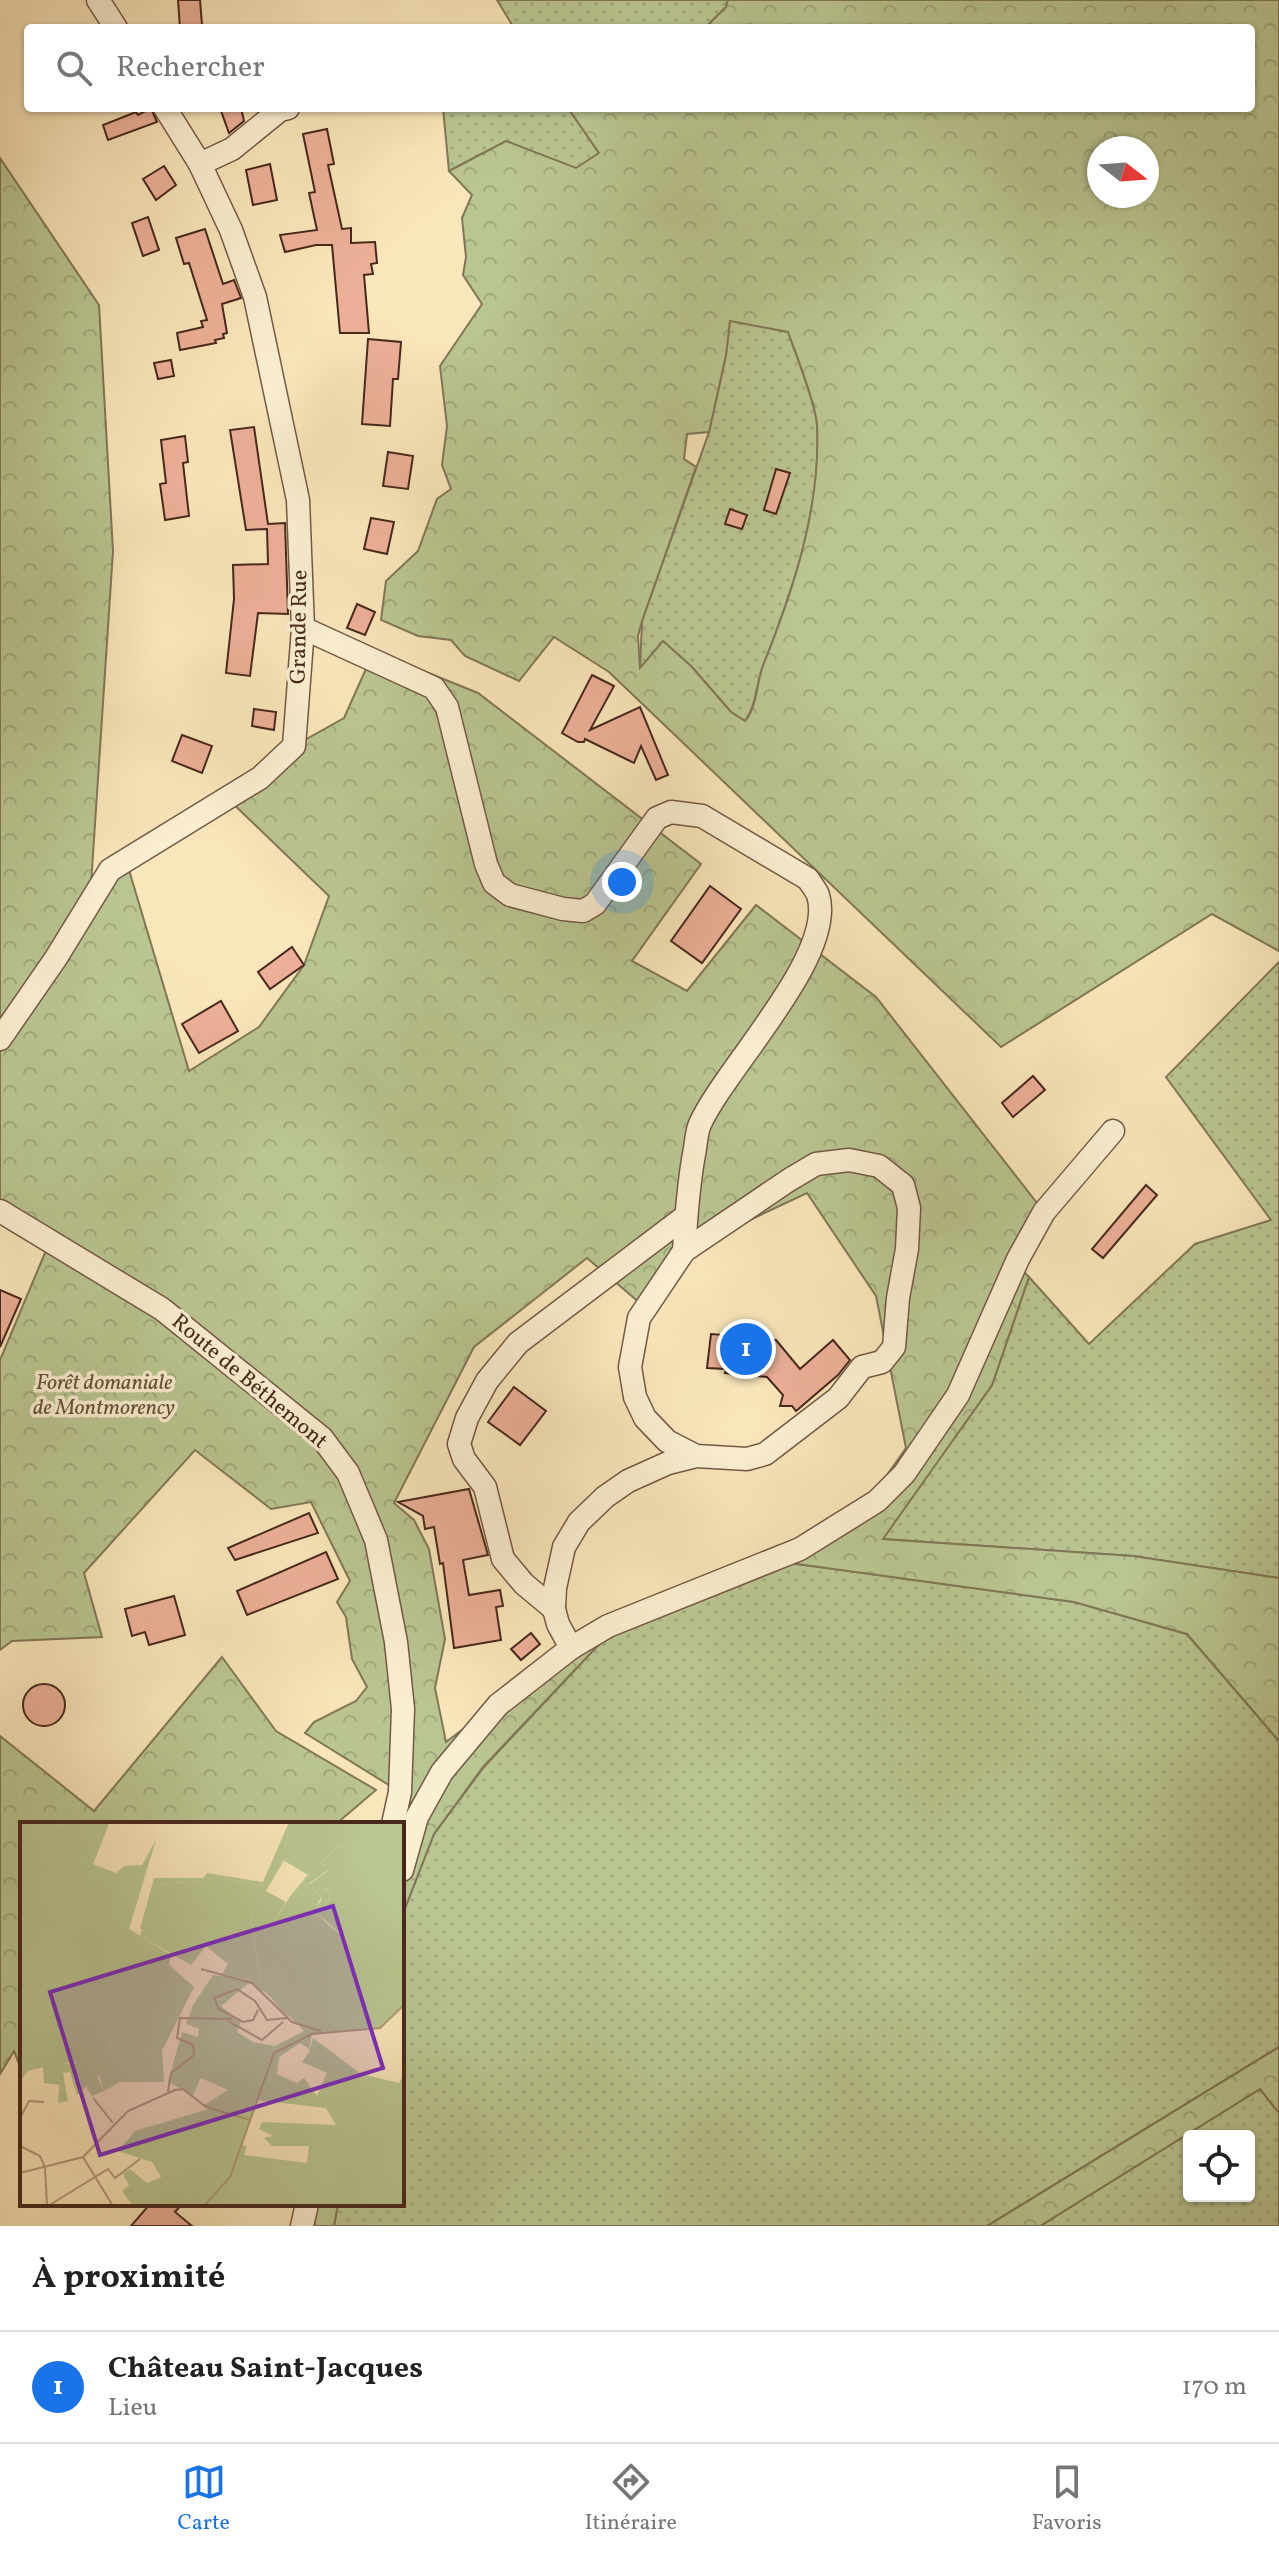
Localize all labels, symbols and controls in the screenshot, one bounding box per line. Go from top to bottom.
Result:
search box [24,24,1255,112]
icon: search [52,46,96,90]
text: Rechercher [116,47,265,89]
north arrow [1087,136,1159,208]
street label: Grande Rue [284,569,316,685]
your location [602,862,642,902]
street label: Route de Béthemont [164,1307,334,1457]
pin: 1 [720,1319,772,1379]
park label: Forêt domaniale de Montmorency [33,1368,175,1424]
inset map [20,1822,404,2206]
map controls [1183,2130,1255,2202]
button: locate [1183,2130,1255,2202]
text: À proximité [32,2255,225,2302]
text: Château Saint-Jacques [108,2348,423,2390]
text: 1 [53,2369,63,2405]
text: 170 m [1182,2369,1247,2405]
text: Lieu [108,2390,157,2426]
tab: Carte [177,2460,230,2539]
tab: Itinéraire [585,2460,677,2539]
tab: Favoris [1032,2460,1102,2539]

